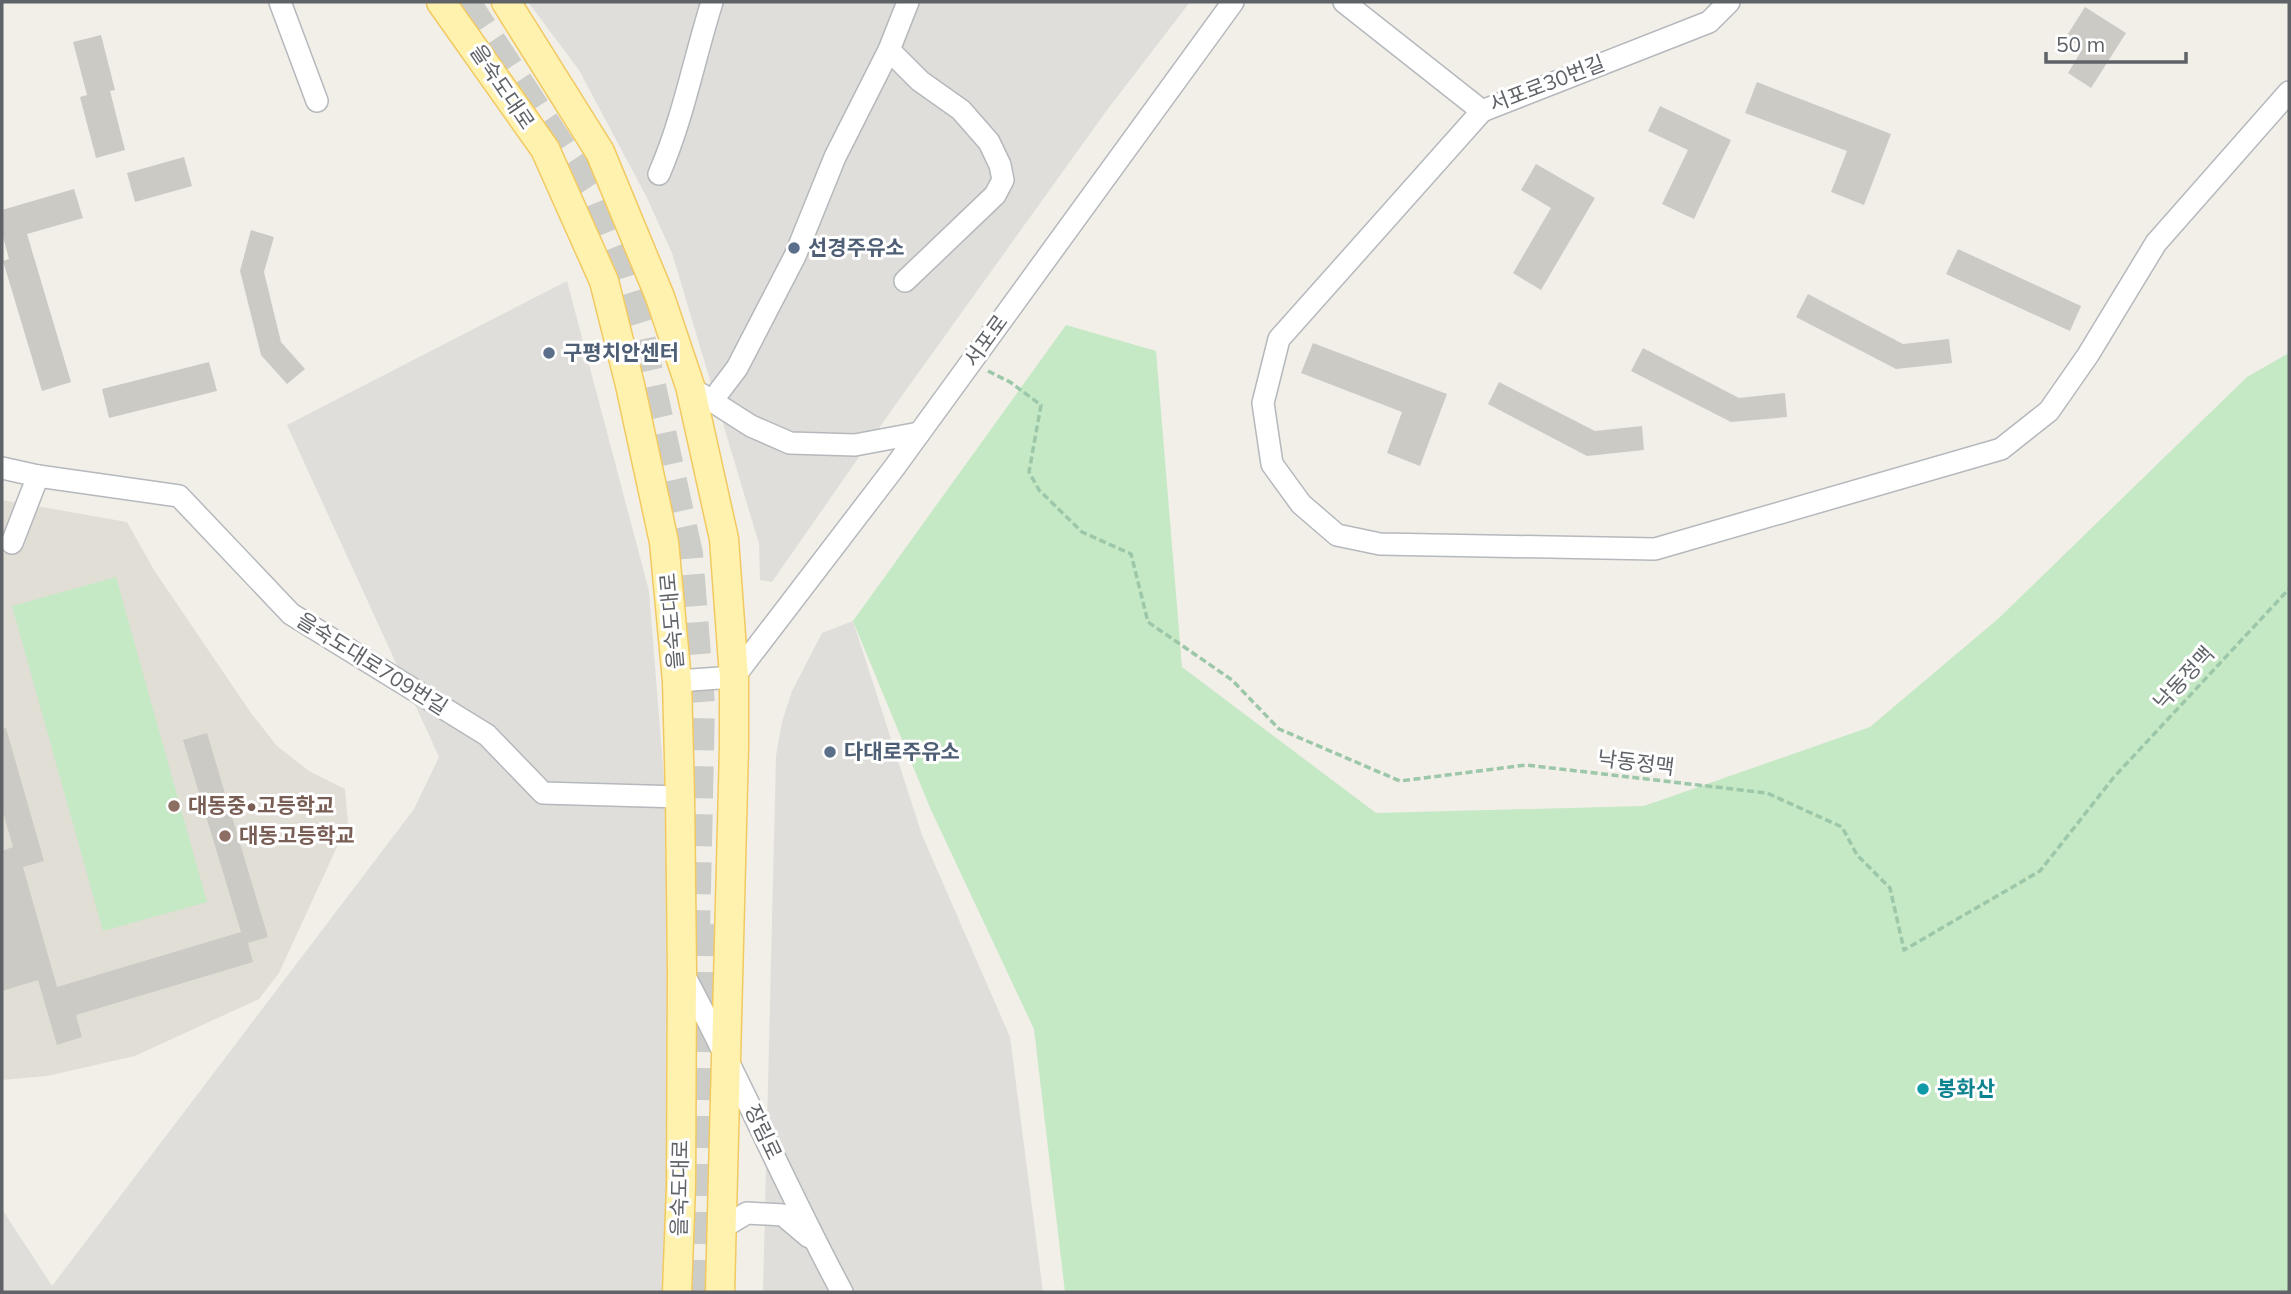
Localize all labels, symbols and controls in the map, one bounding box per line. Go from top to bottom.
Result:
scale bar [2046,21,2186,65]
text: 50 m [2056,31,2105,57]
street label: 을숙도대로 [465,39,541,134]
street label: 서포로30번길 [1485,49,1608,117]
place label: 선경주유소 [808,234,905,260]
marker: 선경주유소 [786,240,802,256]
street label: 서포로 [958,309,1013,372]
place label: 구평치안센터 [563,339,679,365]
marker: 구평치안센터 [541,345,557,361]
street label: 을숙도대로 [654,572,688,670]
street label: 을숙도대로709번길 [292,606,453,720]
street label: 낙동정맥 [2147,640,2219,714]
place label: 다대로주유소 [844,738,960,764]
marker: 다대로주유소 [822,744,838,760]
street label: 낙동정맥 [1596,744,1676,780]
place label: 대동중•고등학교 [188,792,334,818]
marker: 대동중•고등학교 [166,798,182,814]
place label: 대동고등학교 [239,822,355,848]
marker: 대동고등학교 [217,828,233,844]
place label: 봉화산 [1937,1075,1995,1101]
marker: 봉화산 [1915,1081,1931,1097]
street label: 장림로 [740,1100,788,1163]
street label: 을숙도대로 [665,1139,693,1237]

